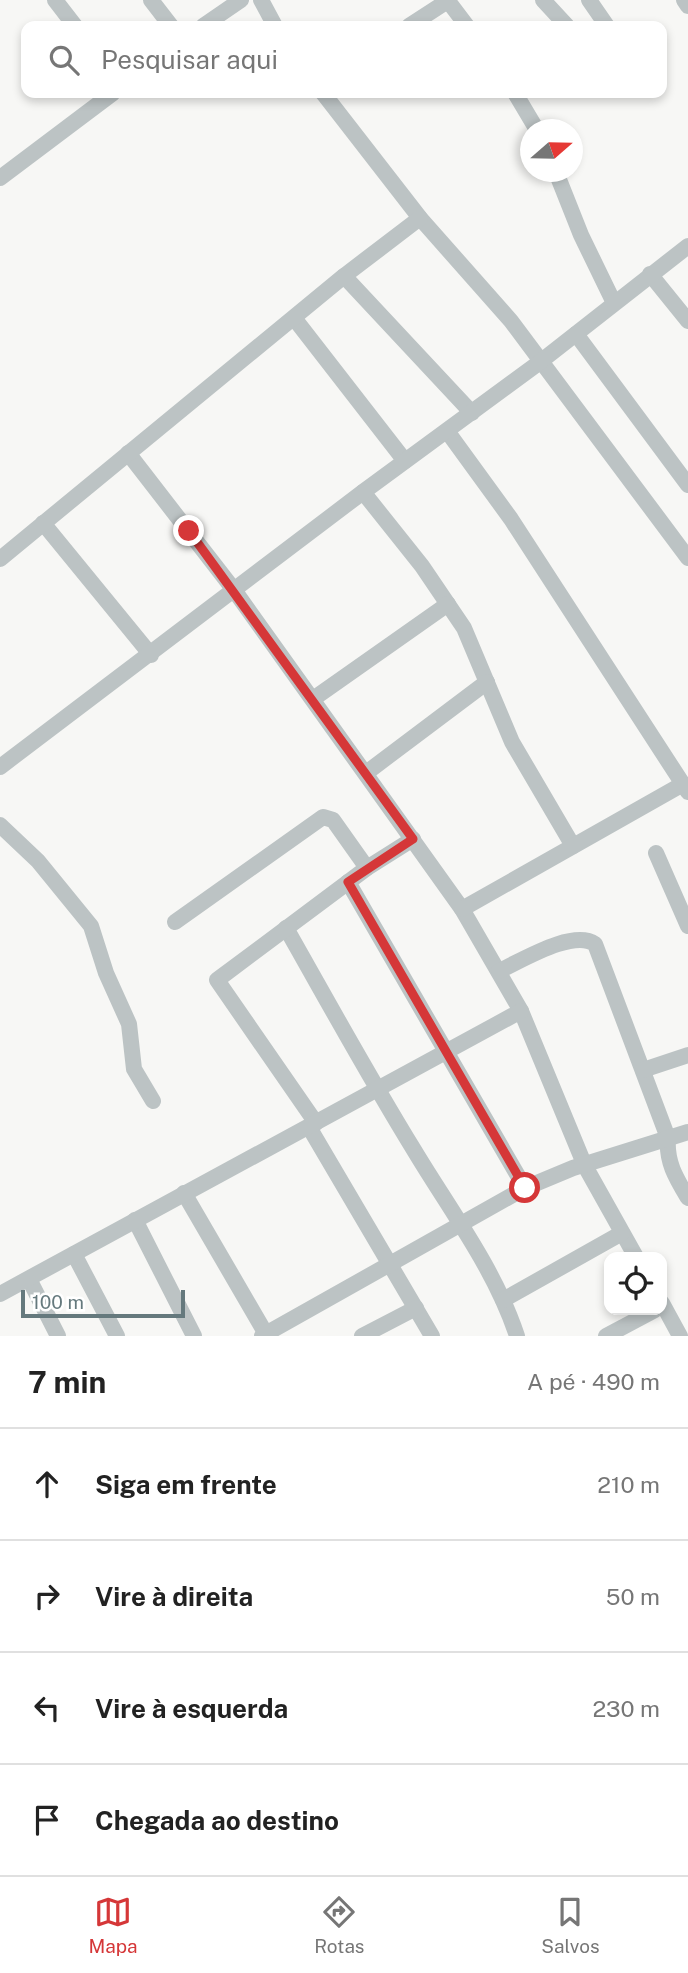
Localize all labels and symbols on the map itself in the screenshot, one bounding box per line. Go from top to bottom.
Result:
north arrow [520,119,583,182]
route end [173,515,204,546]
route start [509,1172,540,1203]
scale bar [21,1287,186,1319]

